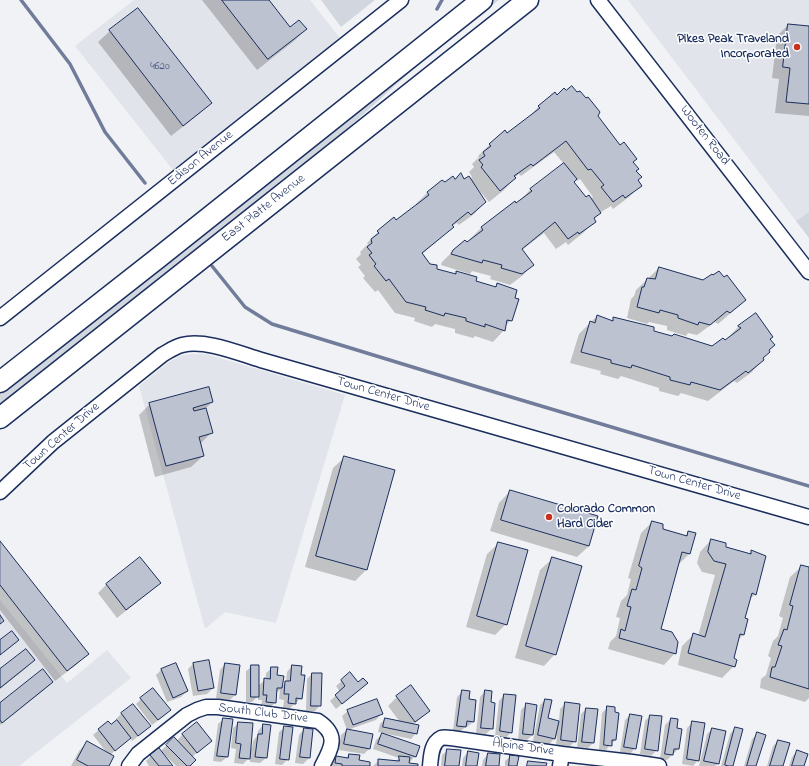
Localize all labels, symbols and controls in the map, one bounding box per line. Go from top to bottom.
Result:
place label: Pikes Peak Traveland Incorporated [677,32,789,63]
marker: Pikes Peak Traveland Incorporated [792,42,802,52]
house number: 4620 [150,60,170,74]
street label: Wooten Road [676,103,732,169]
street label: Edison Avenue [165,128,237,190]
street label: East Platte Avenue [219,172,309,246]
street label: Town Center Drive [335,374,431,416]
street label: Town Center Drive [21,400,103,474]
street label: Town Center Drive [646,463,742,505]
place label: Colorado Common Hard Cider [557,502,655,533]
marker: Colorado Common Hard Cider [544,512,554,522]
street label: South Club Drive [217,701,309,727]
street label: Alpine Drive [491,736,555,760]

